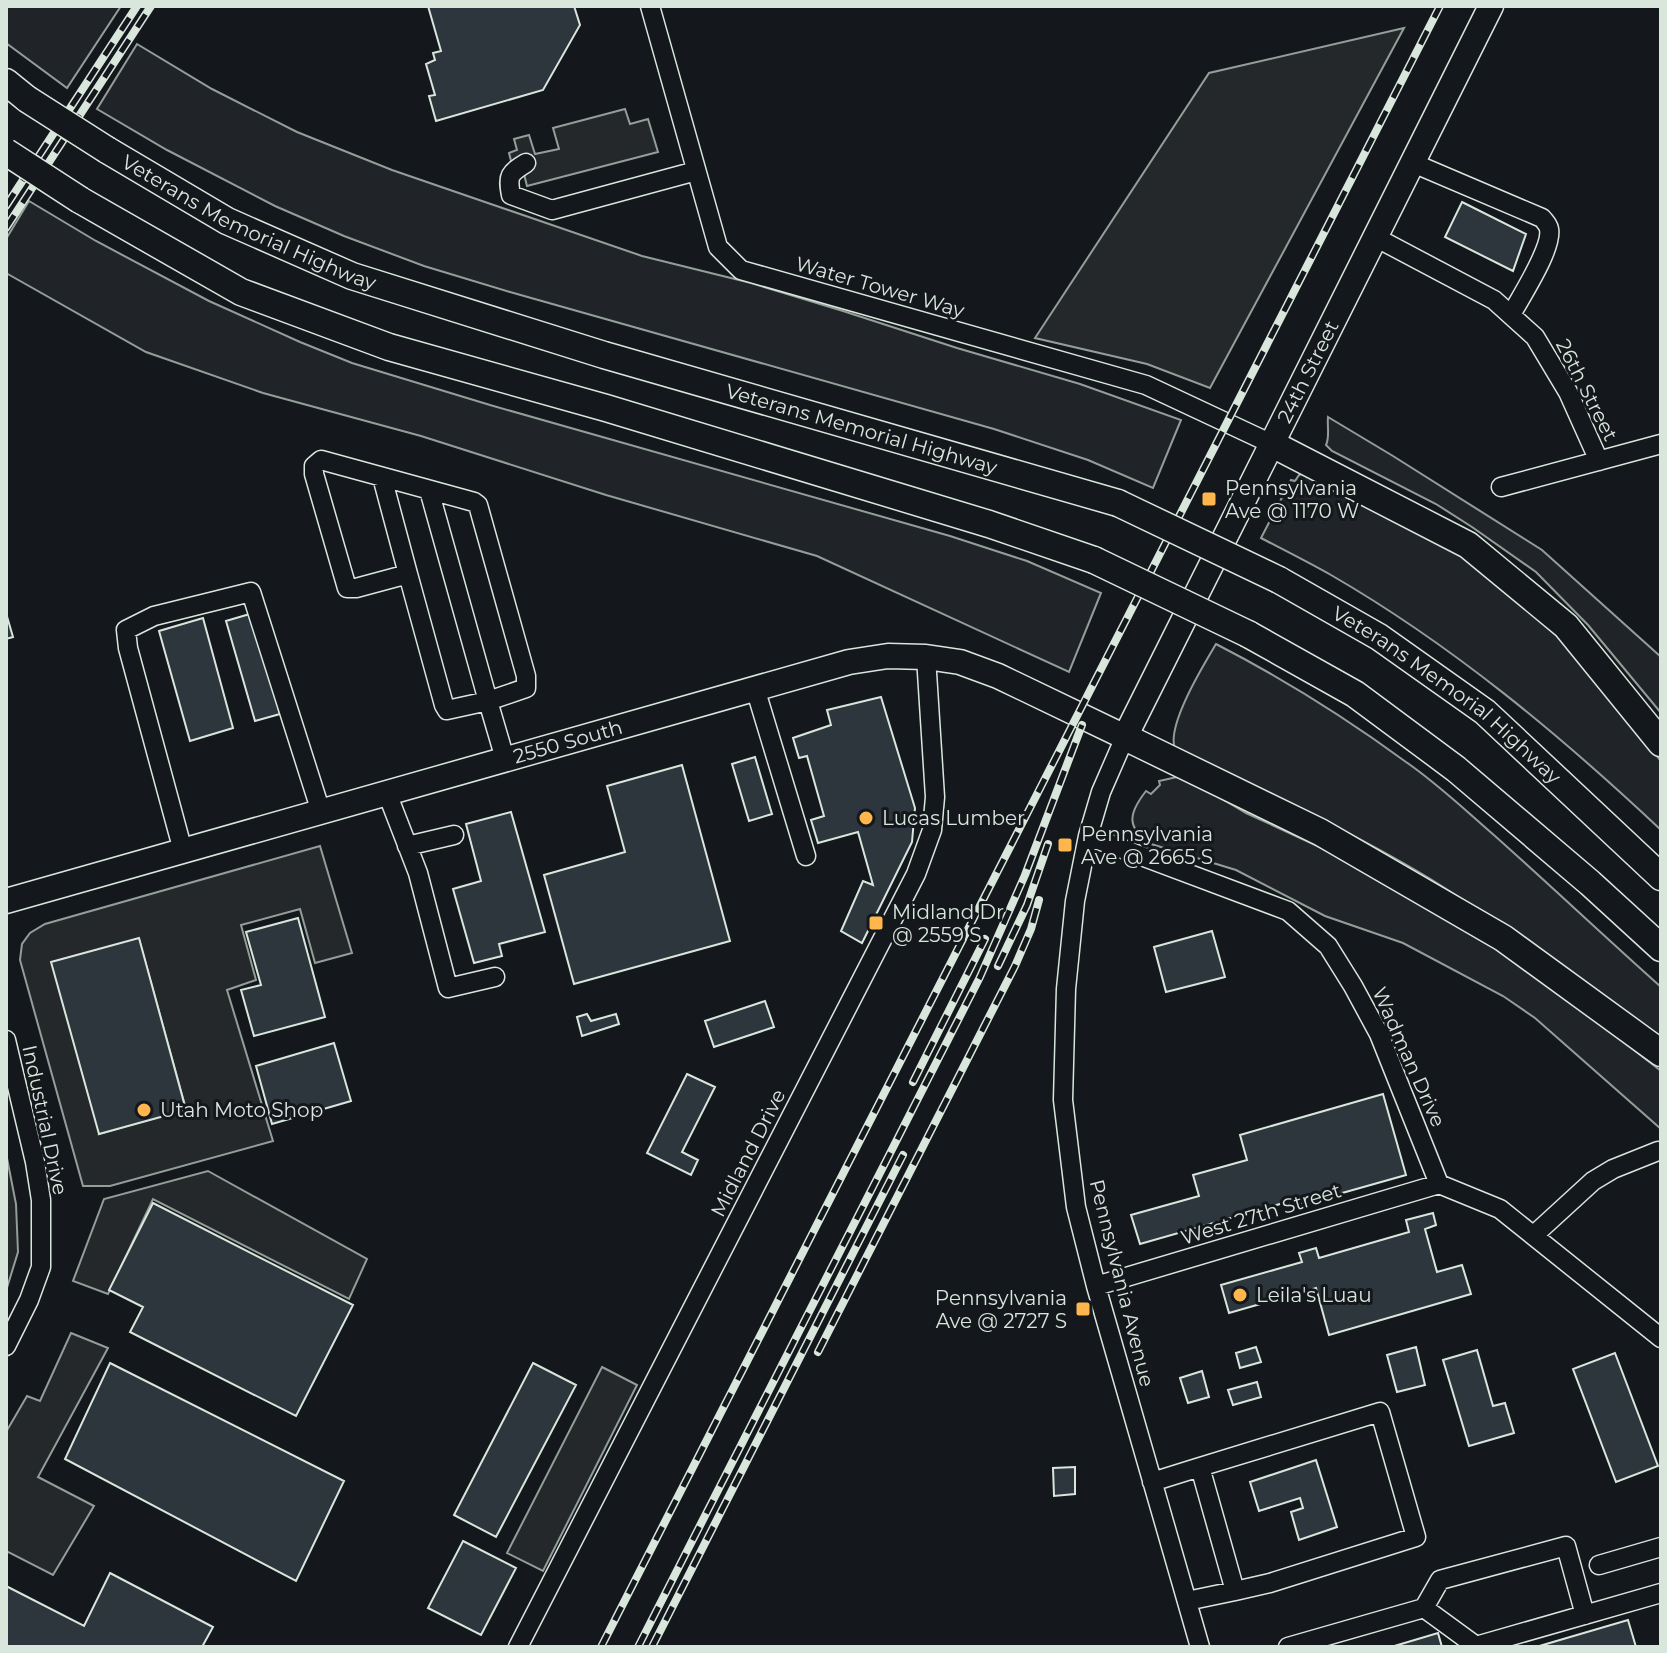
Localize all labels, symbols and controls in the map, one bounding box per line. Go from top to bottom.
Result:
street label: Veterans Memorial Highway [118,150,379,295]
street label: Water Tower Way [793,251,967,323]
street label: 24th Street [1272,316,1344,427]
street label: 26th Street [1551,335,1623,445]
street label: Veterans Memorial Highway [723,379,1000,480]
place label: Pennsylvania Ave @ 1170 W [1225,476,1359,523]
marker: Pennsylvania Ave @ 1170 W [1200,490,1218,508]
street label: Veterans Memorial Highway [1328,601,1566,789]
street label: 2550 South [511,715,625,769]
place label: Lucas Lumber [882,806,1025,830]
marker: Lucas Lumber [857,809,875,827]
place label: Pennsylvania Ave @ 2665 S [1081,822,1213,869]
marker: Pennsylvania Ave @ 2665 S [1056,836,1074,854]
place label: Midland Dr @ 2559 S [892,900,1004,947]
marker: Midland Dr @ 2559 S [867,914,885,932]
street label: Wadman Drive [1367,983,1451,1131]
street label: Industrial Drive [17,1043,73,1197]
street label: Midland Drive [706,1085,790,1221]
place label: Utah Moto Shop [160,1098,323,1122]
marker: Utah Moto Shop [135,1101,153,1119]
street label: Pennsylvania Avenue [1085,1177,1159,1389]
street label: West 27th Street [1178,1178,1344,1250]
place label: Leila's Luau [1256,1283,1372,1307]
place label: Pennsylvania Ave @ 2727 S [935,1286,1067,1333]
marker: Leila's Luau [1231,1286,1249,1304]
marker: Pennsylvania Ave @ 2727 S [1074,1300,1092,1318]

